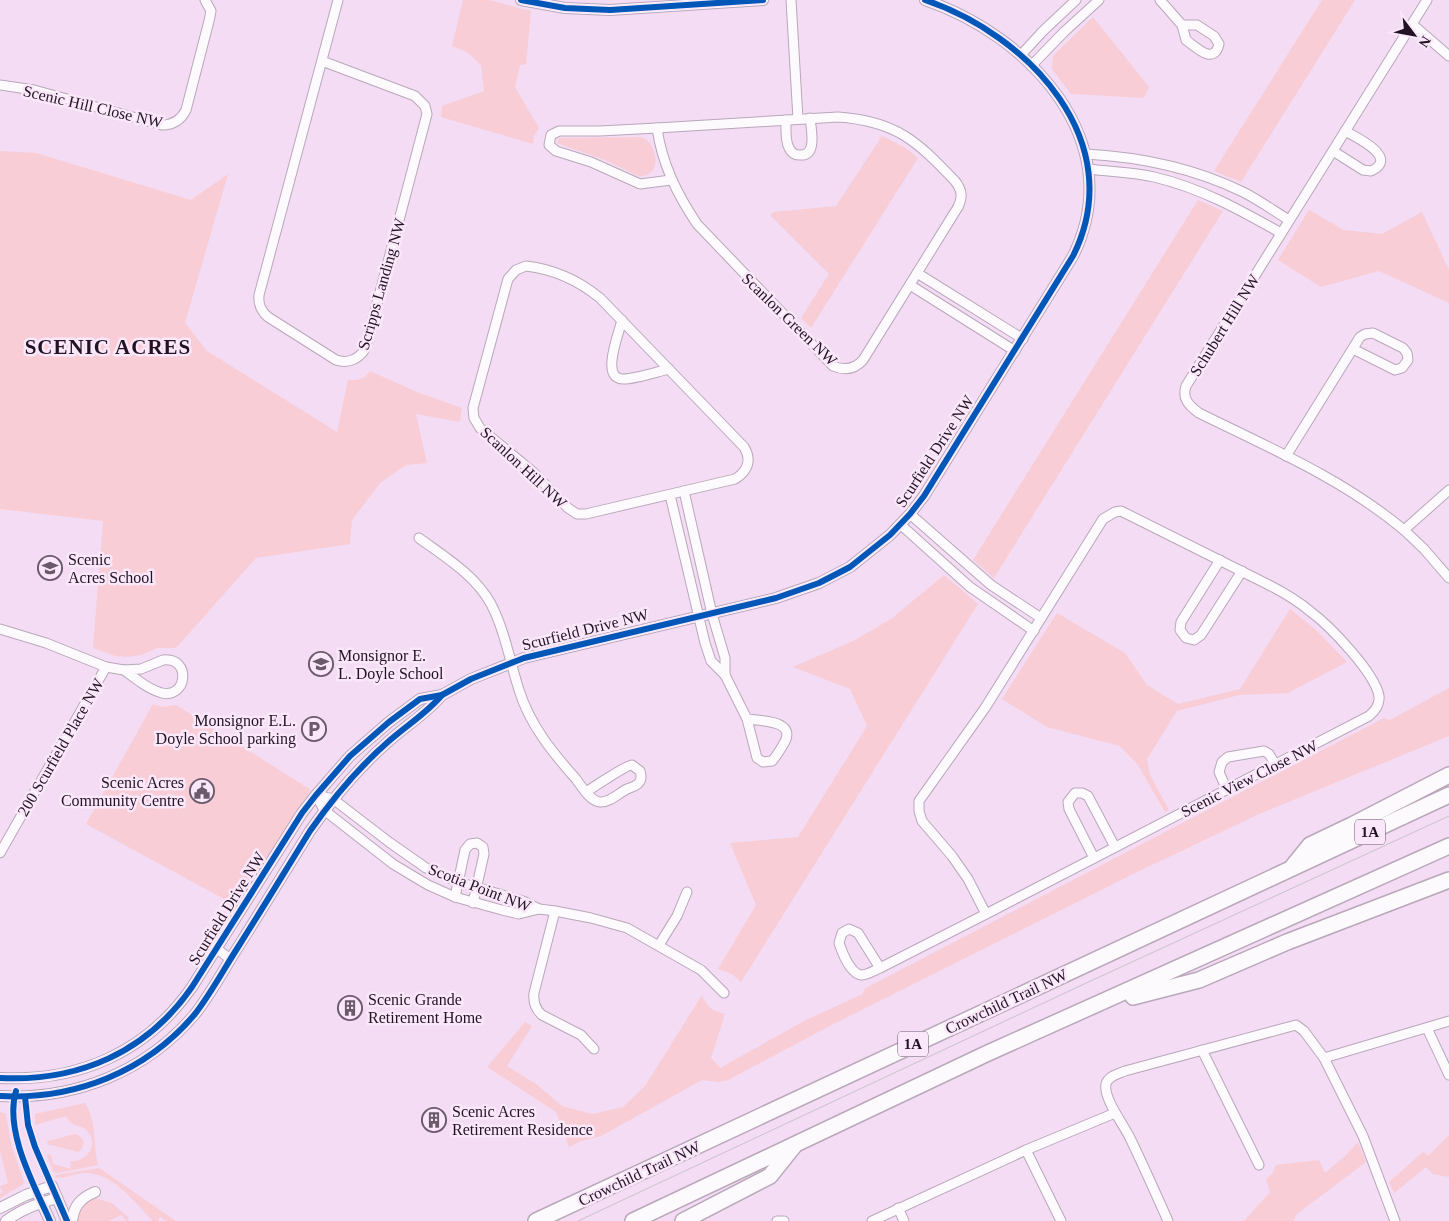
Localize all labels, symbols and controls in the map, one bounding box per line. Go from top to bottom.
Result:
north arrow [1389,10,1439,60]
text: N [1416,33,1434,50]
street label: Scenic Hill Close NW [21,82,165,131]
street label: Scripps Landing NW [355,216,410,352]
street label: Scanlon Green NW [739,270,841,370]
street label: Schubert Hill NW [1186,271,1263,379]
district label: SCENIC ACRES [25,335,191,359]
street label: Scurfield Drive NW [892,391,977,510]
street label: Scanlon Hill NW [477,423,571,512]
place label: Scenic Acres School [68,551,154,586]
school or university icon: Scenic Acres School [37,555,63,581]
street label: Scurfield Drive NW [520,605,651,653]
place label: Monsignor E. L. Doyle School [338,647,444,683]
school or university icon: Monsignor E. L. Doyle School [308,651,334,677]
street label: 200 Scurfield Place NW [14,675,107,819]
place label: Monsignor E.L. Doyle School parking [156,712,296,748]
parking icon: Monsignor E.L. Doyle School parking [301,716,327,742]
street label: Scenic View Close NW [1178,736,1321,820]
place label: Scenic Acres Community Centre [61,774,184,810]
public building icon: Scenic Acres Community Centre [189,778,215,804]
road number: 1A [1355,820,1385,844]
street label: Scurfield Drive NW [185,848,268,968]
street label: Scotia Point NW [426,860,534,915]
street label: Crowchild Trail NW [943,965,1071,1037]
place label: Scenic Grande Retirement Home [368,991,482,1026]
building icon: Scenic Grande Retirement Home [337,995,363,1021]
road number: 1A [898,1032,928,1056]
place label: Scenic Acres Retirement Residence [452,1103,593,1138]
building icon: Scenic Acres Retirement Residence [421,1107,447,1133]
street label: Crowchild Trail NW [576,1137,704,1209]

